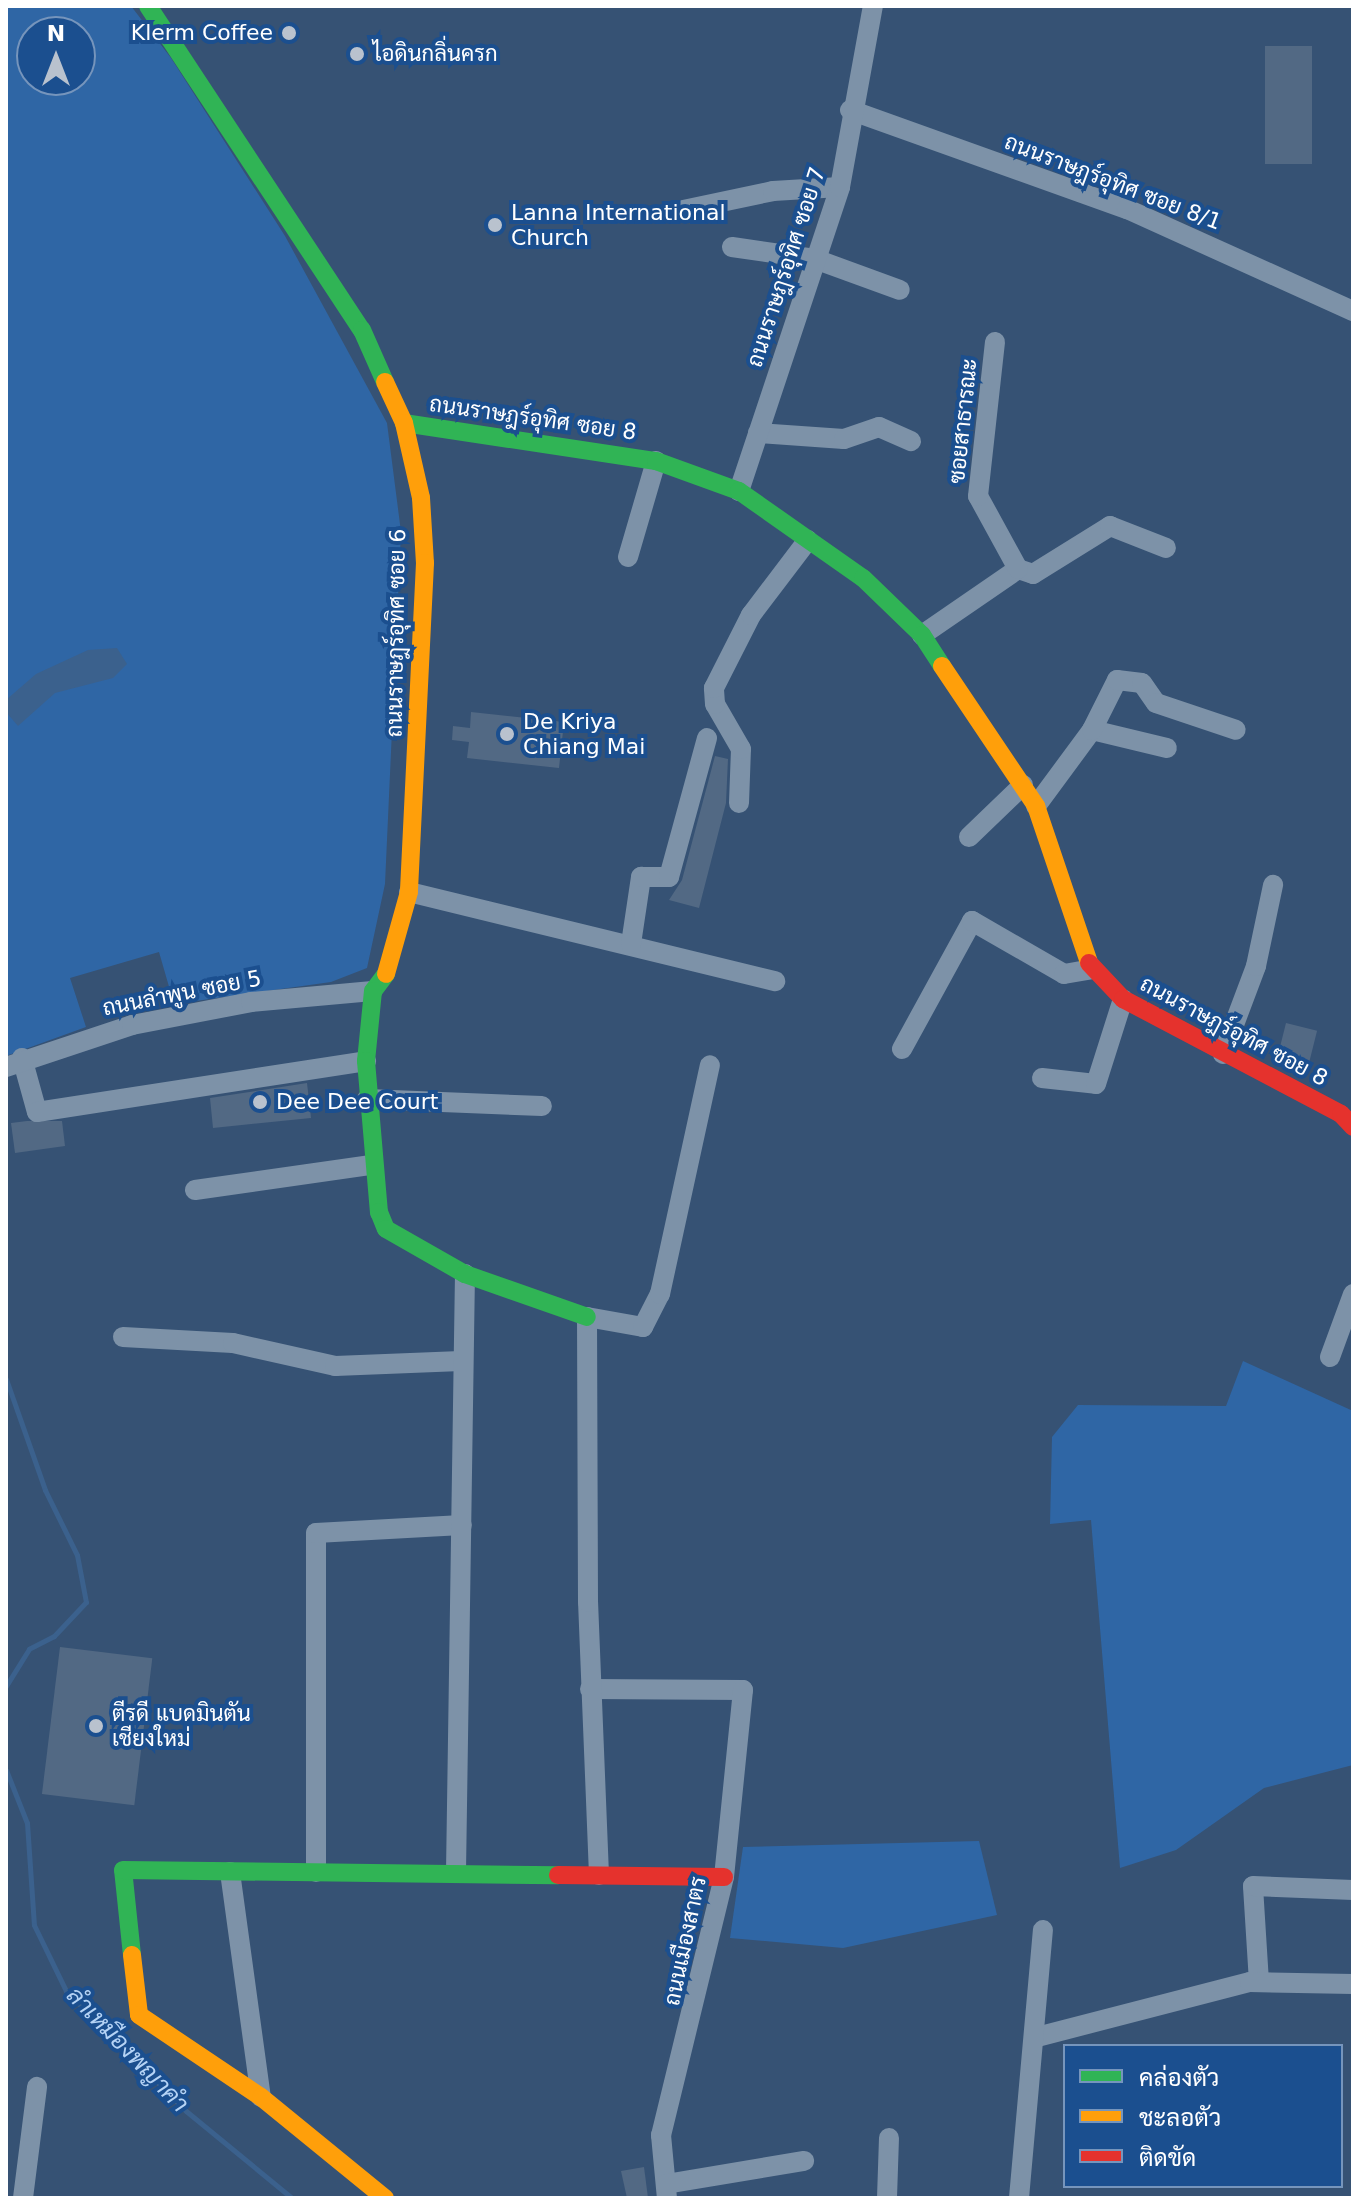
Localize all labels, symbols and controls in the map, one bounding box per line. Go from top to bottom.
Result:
north arrow [16,16,96,96]
place label: Klerm Coffee [131,20,273,46]
text: N [47,21,65,46]
marker: Klerm Coffee [280,24,298,42]
place label: ไอดินกลิ่นครก [373,41,498,67]
marker: ไอดินกลิ่นครก [348,45,366,63]
street label: ถนนราษฎร์อุทิศ ซอย 8/1 [1001,128,1225,236]
street label: ถนนราษฎร์อุทิศ ซอย 7 [741,164,831,370]
place label: Lanna International Church [511,199,726,250]
marker: Lanna International Church [486,216,504,234]
street label: ซอยสาธารณะ [943,357,983,485]
street label: ถนนราษฎร์อุทิศ ซอย 8 [428,390,638,446]
street label: ถนนราษฎร์อุทิศ ซอย 6 [381,528,411,738]
place label: De Kriya Chiang Mai [523,708,645,760]
marker: De Kriya Chiang Mai [498,725,516,743]
street label: ถนนลำพูน ซอย 5 [100,965,264,1021]
street label: ถนนราษฎร์อุทิศ ซอย 8 [1136,970,1332,1092]
place label: Dee Dee Court [276,1089,438,1115]
marker: Dee Dee Court [251,1093,269,1111]
place label: ตีรดี แบดมินตัน เชียงใหม่ [112,1700,251,1752]
marker: ตีรดี แบดมินตัน เชียงใหม่ [87,1717,105,1735]
street label: ถนนเมืองสาตร [658,1874,712,2008]
water label: ลำเหมืองพญาคำ [60,1981,194,2119]
legend [1063,2044,1343,2188]
text: คล่องตัว [1139,2064,1219,2092]
text: ชะลอตัว [1139,2104,1221,2132]
text: ติดขัด [1139,2144,1196,2172]

